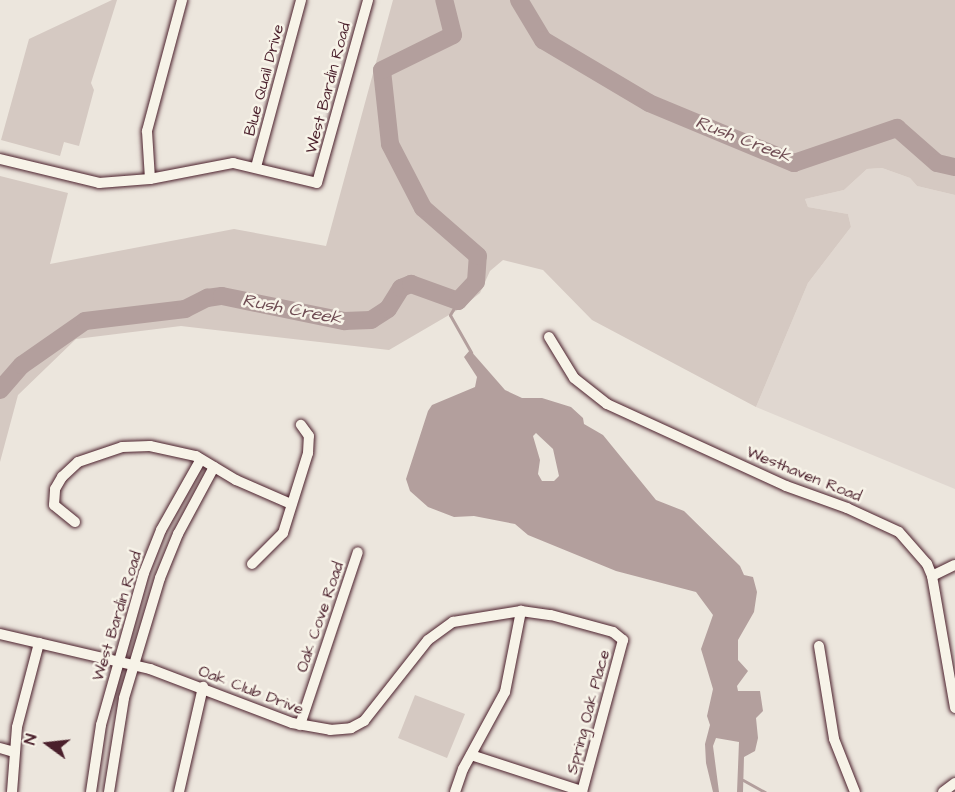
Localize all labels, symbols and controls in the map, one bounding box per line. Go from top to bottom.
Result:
street label: West Bardin Road [301,20,355,156]
street label: Blue Quail Drive [240,22,288,138]
water label: Rush Creek [692,112,794,168]
water label: Rush Creek [241,290,343,330]
street label: Westhaven Road [744,442,864,506]
street label: West Bardin Road [88,549,146,683]
street label: Oak Cove Road [292,559,348,675]
street label: Spring Oak Place [562,648,614,776]
street label: Oak Club Drive [196,661,306,719]
north arrow [18,714,78,774]
text: N [19,732,43,747]

